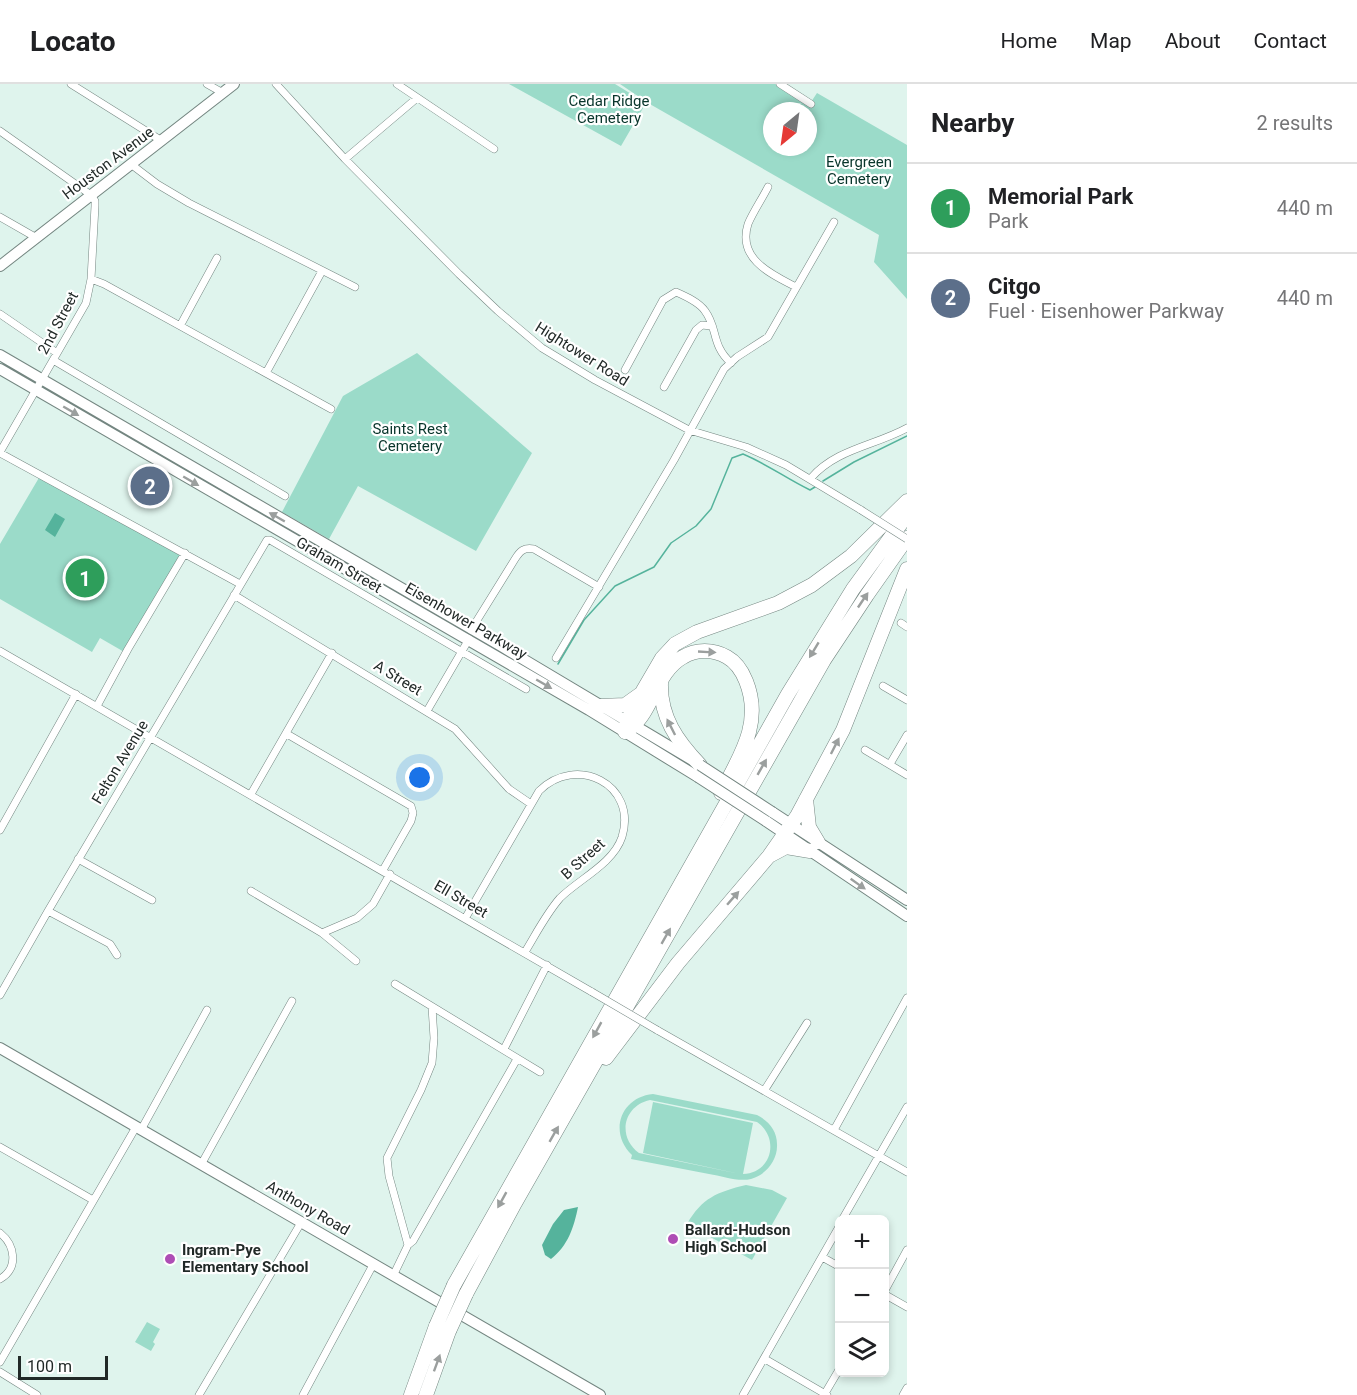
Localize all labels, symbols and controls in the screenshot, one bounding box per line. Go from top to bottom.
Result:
text: Locato [30,25,115,58]
text: Home [1001,29,1057,53]
text: Map [1090,29,1132,53]
text: About [1165,29,1221,53]
text: Contact [1254,29,1327,53]
park label: Cedar Ridge Cemetery [569,92,649,127]
north arrow [763,102,817,156]
text: Nearby [931,108,1014,138]
text: 2 results [1257,111,1333,135]
street label: Houston Avenue [59,123,157,203]
park label: Evergreen Cemetery [826,153,892,188]
text: Memorial Park [988,184,1133,209]
text: 1 [945,196,956,220]
text: 440 m [1277,196,1333,220]
text: Park [988,209,1028,233]
text: Citgo [988,274,1041,299]
text: 2 [945,286,956,310]
text: 440 m [1277,286,1333,310]
street label: 2nd Street [34,288,82,357]
text: Fuel · Eisenhower Parkway [988,299,1224,323]
street label: Hightower Road [532,318,632,390]
one-way arrow [63,405,79,416]
park label: Saints Rest Cemetery [372,420,448,455]
pin: 2 [130,464,170,508]
one-way arrow [183,476,200,486]
one-way arrow [269,511,285,522]
street label: Graham Street [293,533,385,597]
pin: 1 [66,556,104,600]
street label: Eisenhower Parkway [402,579,530,663]
one-way arrow [857,592,868,608]
one-way arrow [809,642,820,658]
one-way arrow [698,647,717,657]
street label: A Street [371,657,425,699]
one-way arrow [536,678,552,689]
street label: Felton Avenue [88,717,152,807]
one-way arrow [666,719,676,736]
one-way arrow [831,738,840,755]
one-way arrow [757,759,768,775]
your location [405,763,434,792]
street label: B Street [557,835,609,883]
street label: Ell Street [431,876,491,922]
one-way arrow [850,878,866,889]
one-way arrow [726,891,740,906]
one-way arrow [661,928,671,945]
one-way arrow [592,1022,602,1039]
one-way arrow [549,1125,559,1142]
street label: Anthony Road [263,1177,353,1239]
one-way arrow [496,1192,507,1208]
map controls [835,1215,889,1377]
button: + [835,1215,889,1269]
place label: Ballard-Hudson High School [685,1221,790,1256]
marker: Ballard-Hudson High School [666,1232,680,1246]
place label: Ingram-Pye Elementary School [182,1241,308,1276]
marker: Ingram-Pye Elementary School [163,1252,177,1266]
button: − [835,1269,889,1323]
button: layers [835,1323,889,1377]
scale bar [18,1353,108,1380]
one-way arrow [433,1354,443,1372]
text: 100 m [27,1357,72,1376]

